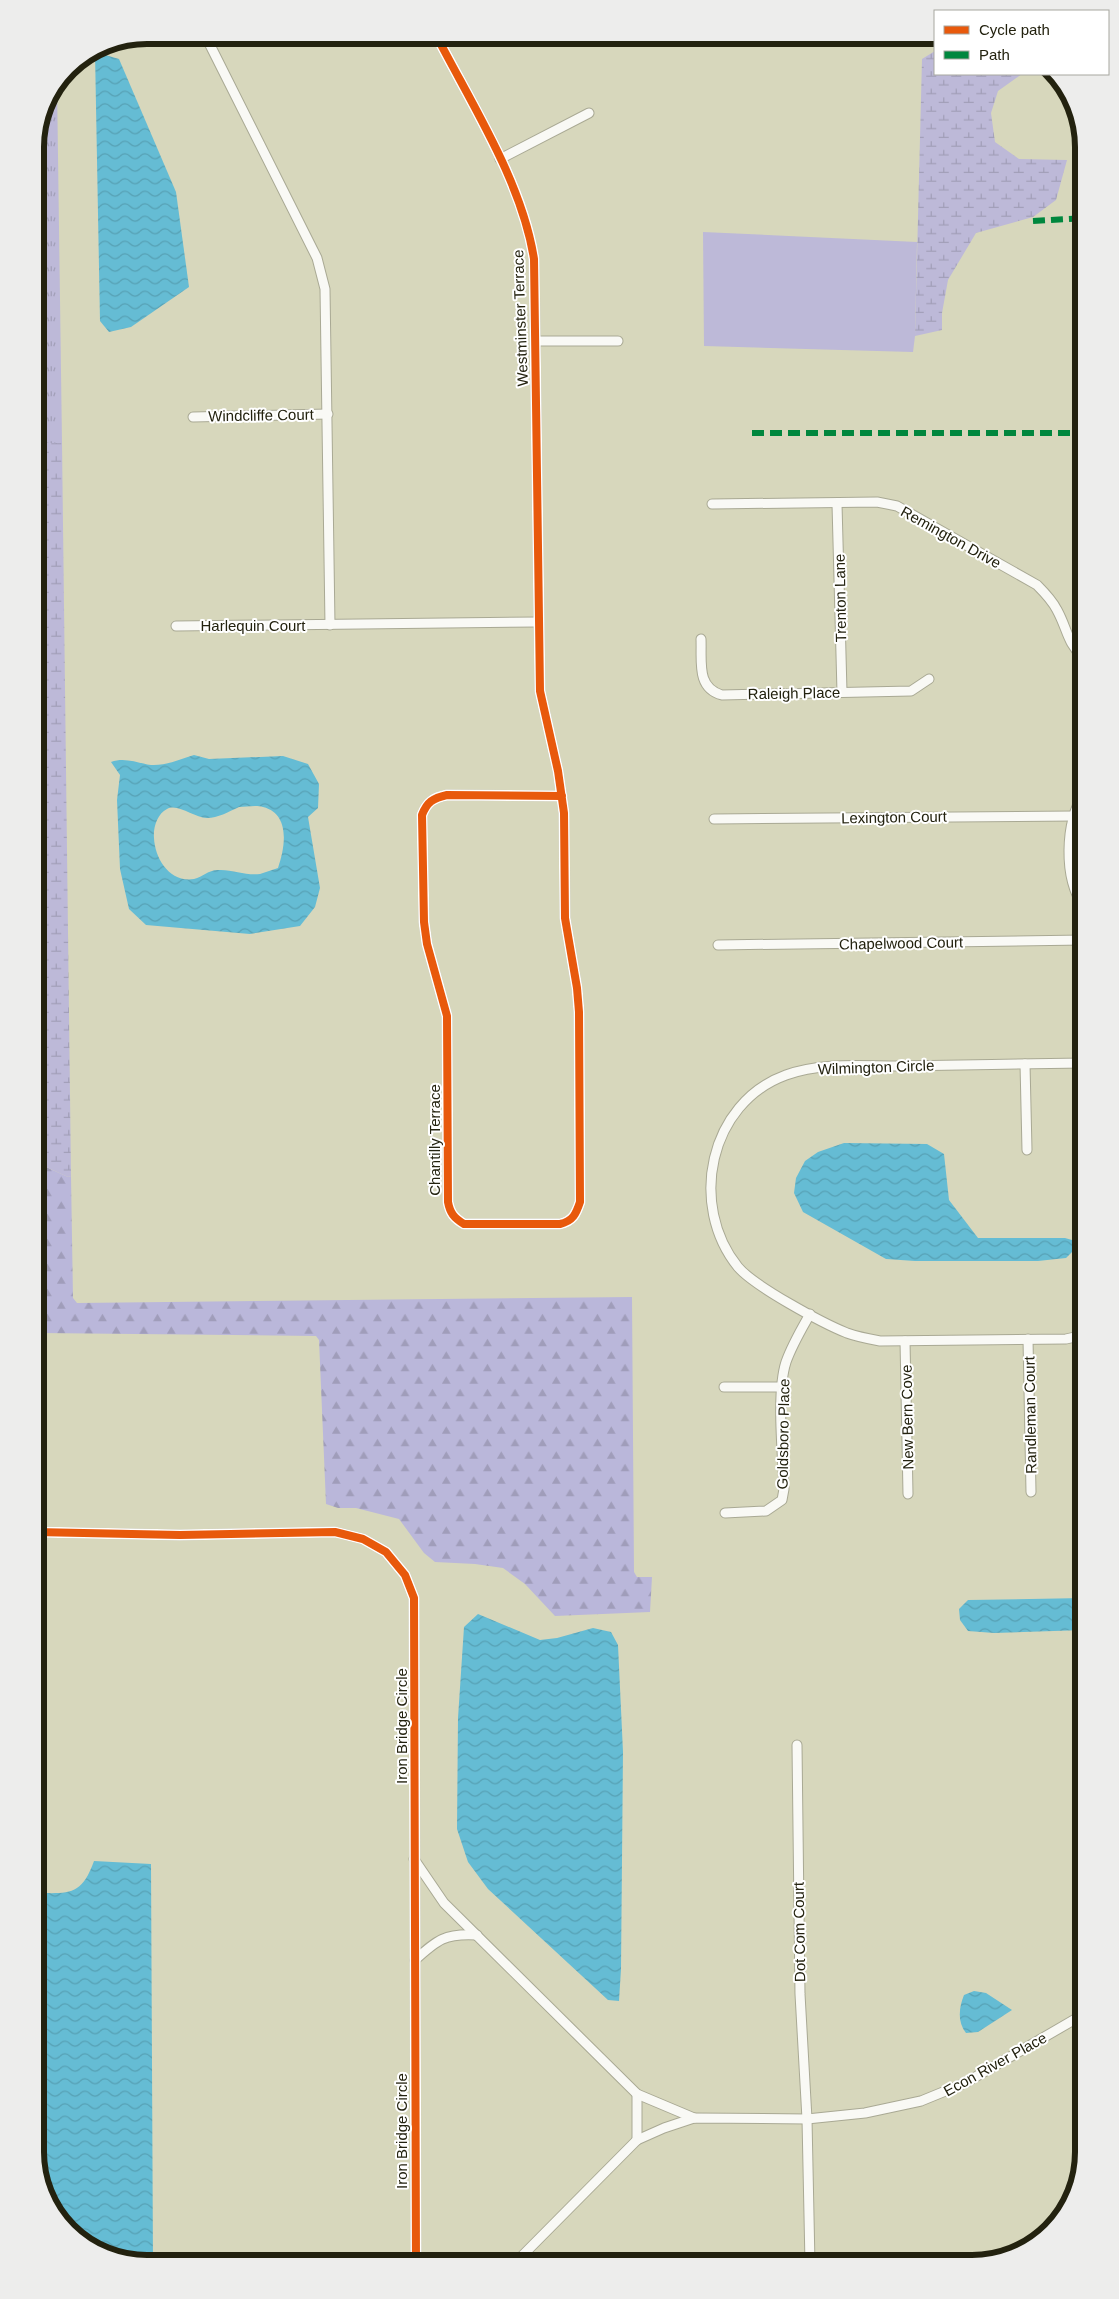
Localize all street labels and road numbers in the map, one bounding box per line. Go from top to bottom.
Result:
street label: Westminster Terrace [509,249,531,387]
street label: Windcliffe Court [208,406,315,424]
street label: Remington Drive [898,502,1004,572]
street label: Trenton Lane [831,554,849,642]
street label: Harlequin Court [200,617,306,634]
street label: Raleigh Place [748,684,840,702]
street label: Lexington Court [841,808,948,826]
street label: Chapelwood Court [839,933,964,953]
street label: Wilmington Circle [817,1056,935,1078]
street label: Chantilly Terrace [426,1084,443,1196]
street label: Randleman Court [1020,1355,1040,1474]
street label: New Bern Cove [898,1364,916,1470]
street label: Goldsboro Place [774,1378,792,1490]
street label: Iron Bridge Circle [393,1668,410,1784]
street label: Dot Com Court [790,1881,808,1982]
street label: Econ River Place [941,2029,1049,2099]
street label: Iron Bridge Circle [393,2073,410,2189]

